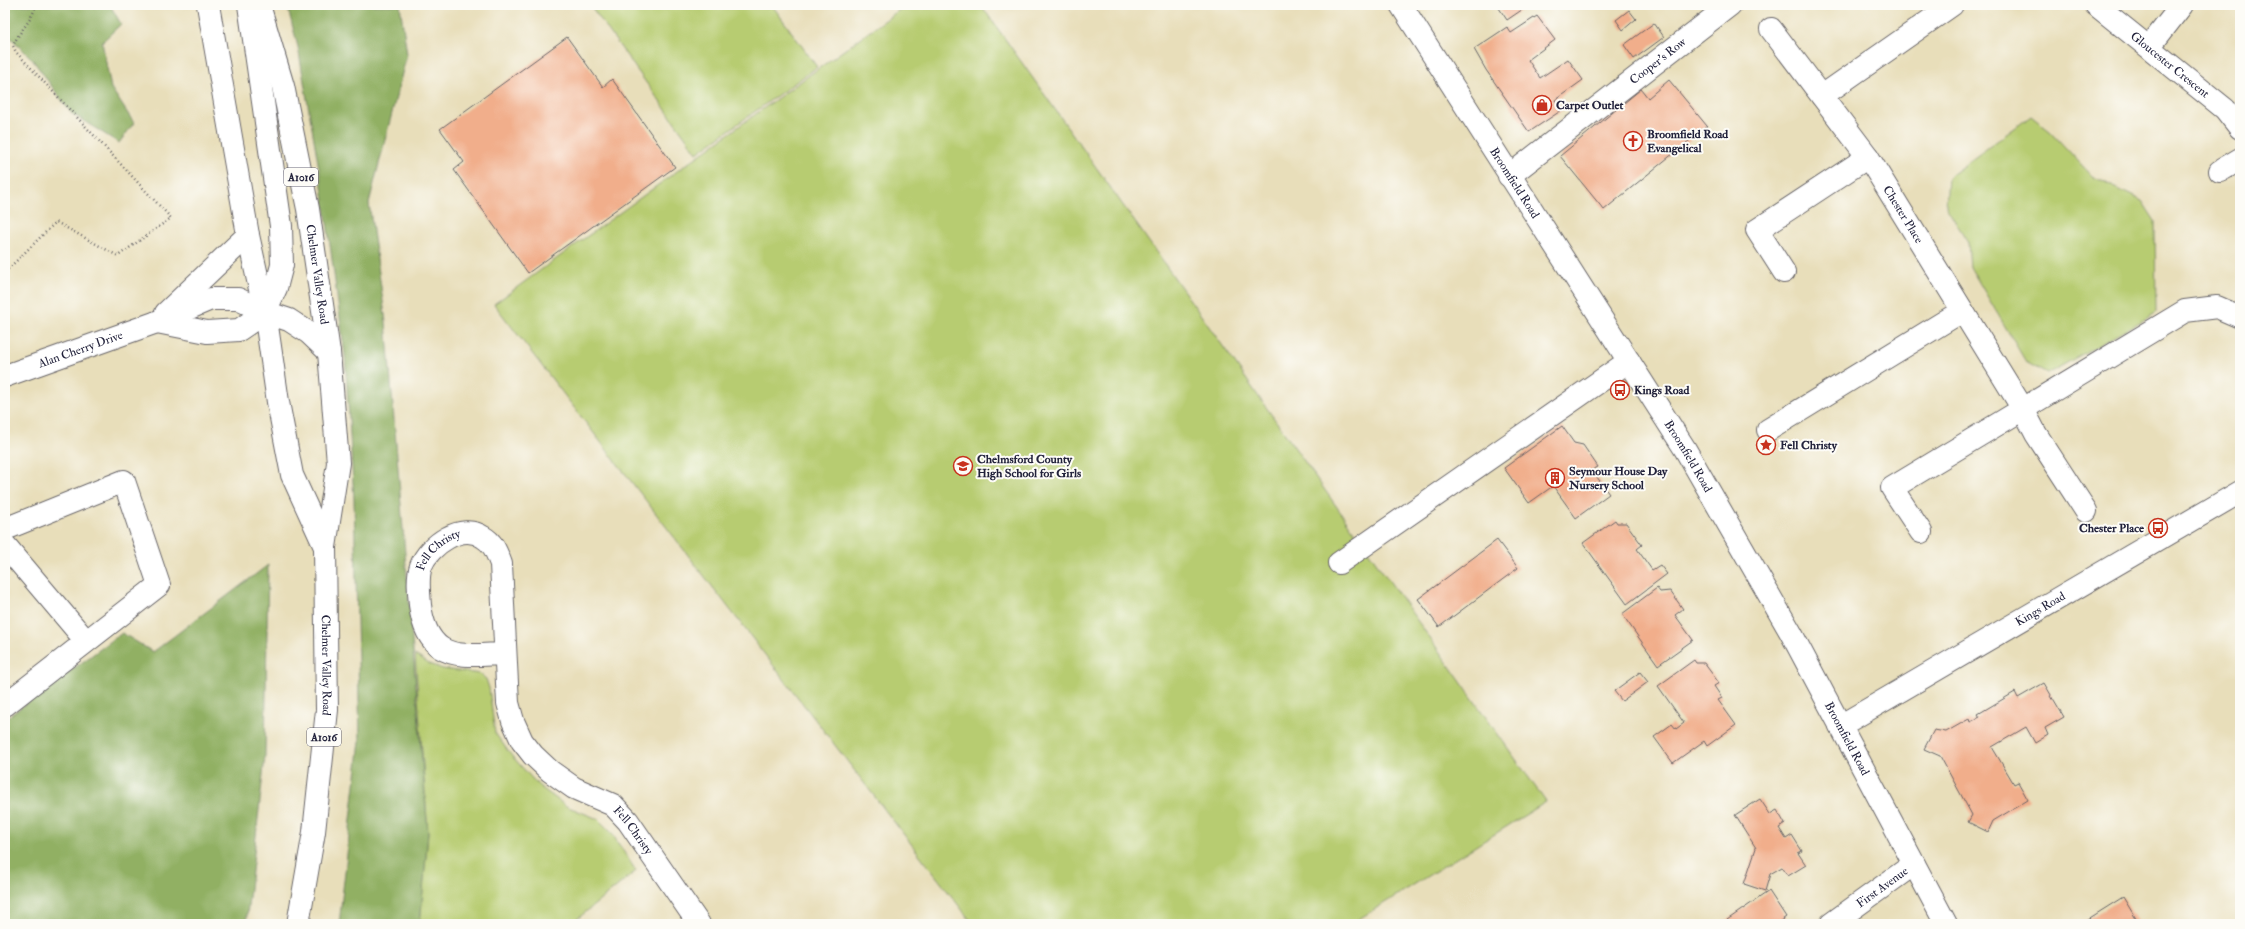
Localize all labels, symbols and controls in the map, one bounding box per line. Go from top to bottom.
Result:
street label: Gloucester Crescent [2127,29,2212,101]
street label: Cooper's Row [1627,35,1690,88]
shop icon: Carpet Outlet [1531,94,1553,116]
place label: Carpet Outlet [1556,98,1624,113]
place label: Broomfield Road Evangelical [1647,127,1728,156]
church icon: Broomfield Road Evangelical [1622,130,1644,152]
street label: Broomfield Road [1486,145,1543,221]
road number: A1016 [284,168,318,186]
street label: Chester Place [1879,183,1926,246]
street label: Chelmer Valley Road [302,223,332,326]
street label: Alan Cherry Drive [35,328,125,372]
bus stop icon: Kings Road [1609,379,1631,401]
place label: Kings Road [1634,383,1689,398]
street label: Broomfield Road [1661,418,1715,495]
place icon: Fell Christy [1755,434,1777,456]
place label: Fell Christy [1780,438,1838,453]
place label: Chelmsford County High School for Girls [977,452,1081,481]
school or university icon: Chelmsford County High School for Girls [952,455,974,477]
place label: Seymour House Day Nursery School [1568,464,1668,493]
building icon: Seymour House Day Nursery School [1544,467,1566,489]
bus stop icon: Chester Place [2147,517,2169,539]
place label: Chester Place [2079,521,2145,536]
street label: Fell Christy [413,526,463,572]
street label: Kings Road [2013,589,2068,630]
street label: Chelmer Valley Road [318,615,334,716]
street label: Broomfield Road [1821,699,1873,778]
road number: A1016 [307,728,341,746]
street label: Fell Christy [610,803,656,858]
street label: First Avenue [1853,864,1911,911]

